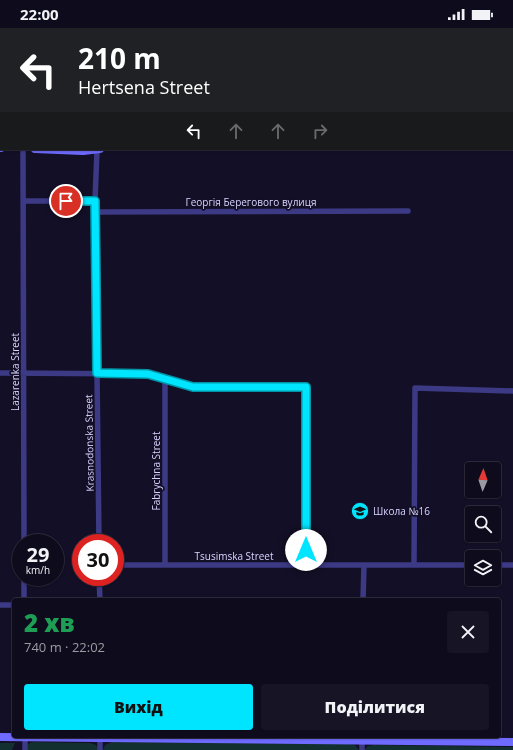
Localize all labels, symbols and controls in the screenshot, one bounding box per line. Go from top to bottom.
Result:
text: 22:00 [20,4,59,24]
text: 210 m [78,39,161,77]
icon: left [12,44,64,96]
text: Hertsena Street [78,75,210,99]
icon: left [183,120,205,142]
icon: ahead [225,120,247,142]
icon: ahead [267,120,289,142]
icon: right [309,120,331,142]
pin [49,184,83,218]
icon: arrive [55,190,77,212]
street label: Георгія Берегового вулиця [185,195,317,209]
street label: Lazarenka Street [8,332,22,411]
street label: Krasnodonska Street [81,394,97,492]
street label: Fabrychna Street [149,431,163,511]
north arrow [465,462,501,498]
map controls [465,462,501,586]
school or university icon: Школа №16 [350,501,370,521]
place label: Школа №16 [373,504,430,518]
button: search [465,506,501,542]
position arrow [285,529,327,571]
speed limit sign: 30 [72,534,124,586]
text: 29 [27,541,49,568]
street label: Tsusimska Street [194,549,274,563]
button: layers [465,550,501,586]
text: km/h [26,563,50,577]
text: 2 хв [24,606,75,639]
button: close [447,611,489,653]
text: 740 m · 22:02 [24,638,105,656]
button: Вихід [24,684,253,730]
button: Поділитися [261,684,489,730]

